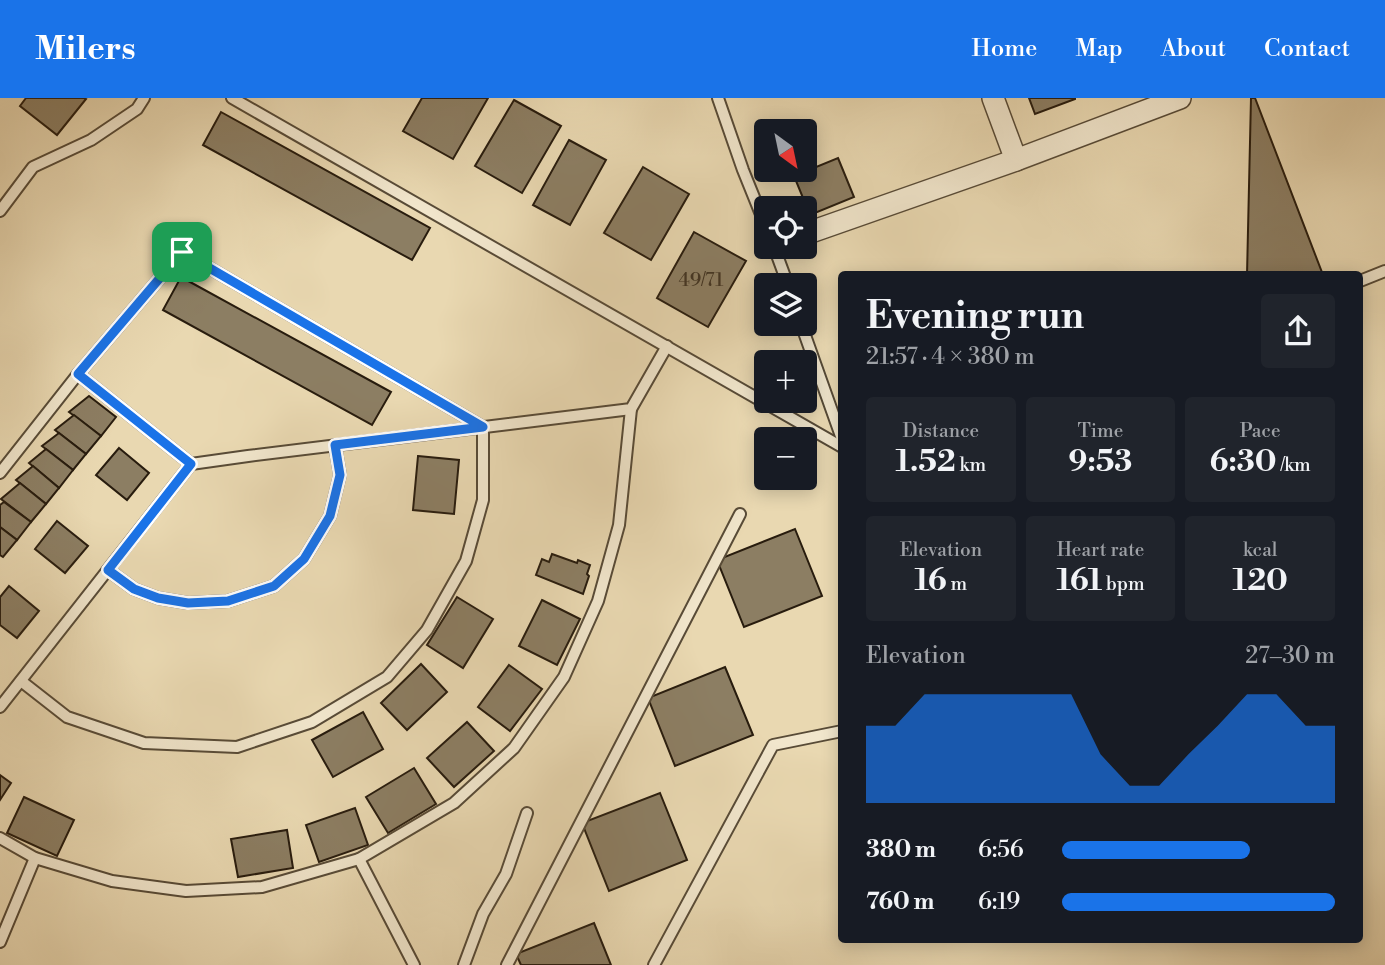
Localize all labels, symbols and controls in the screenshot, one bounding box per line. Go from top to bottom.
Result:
text: Milers [35,29,136,70]
text: Home [972,34,1037,64]
text: Map [1075,34,1123,64]
text: About [1161,34,1226,64]
text: Contact [1264,34,1350,64]
north arrow [754,119,817,182]
map controls [754,119,817,490]
button: locate [754,196,817,259]
pin [152,222,212,282]
icon: arrive [163,233,201,271]
house number: 49/71 [679,268,723,292]
button: layers [754,273,817,336]
text: Evening run [866,293,1084,340]
button: share [1261,294,1335,368]
text: 21:57 · 4 × 380 m [866,343,1035,371]
button: + [754,350,817,413]
text: Distance [902,419,979,443]
text: Time [1078,419,1123,443]
text: Pace [1240,419,1281,443]
button: − [754,427,817,490]
text: 1.52 [895,443,956,481]
text: 9:53 [1069,443,1132,481]
text: 6:30 [1210,443,1277,481]
text: km [956,453,986,477]
text: /km [1277,453,1311,477]
text: Elevation [900,538,982,562]
text: Heart rate [1057,538,1144,562]
text: kcal [1243,538,1277,562]
text: 16 [914,562,947,600]
text: 161 [1056,562,1102,600]
text: 120 [1232,562,1288,600]
text: m [947,572,967,596]
text: bpm [1102,572,1145,596]
text: Elevation [866,642,966,670]
text: 27–30 m [1245,642,1335,670]
text: 380 m [866,836,936,864]
text: 6:56 [978,836,1024,864]
text: 760 m [866,888,934,916]
text: 6:19 [978,888,1020,916]

